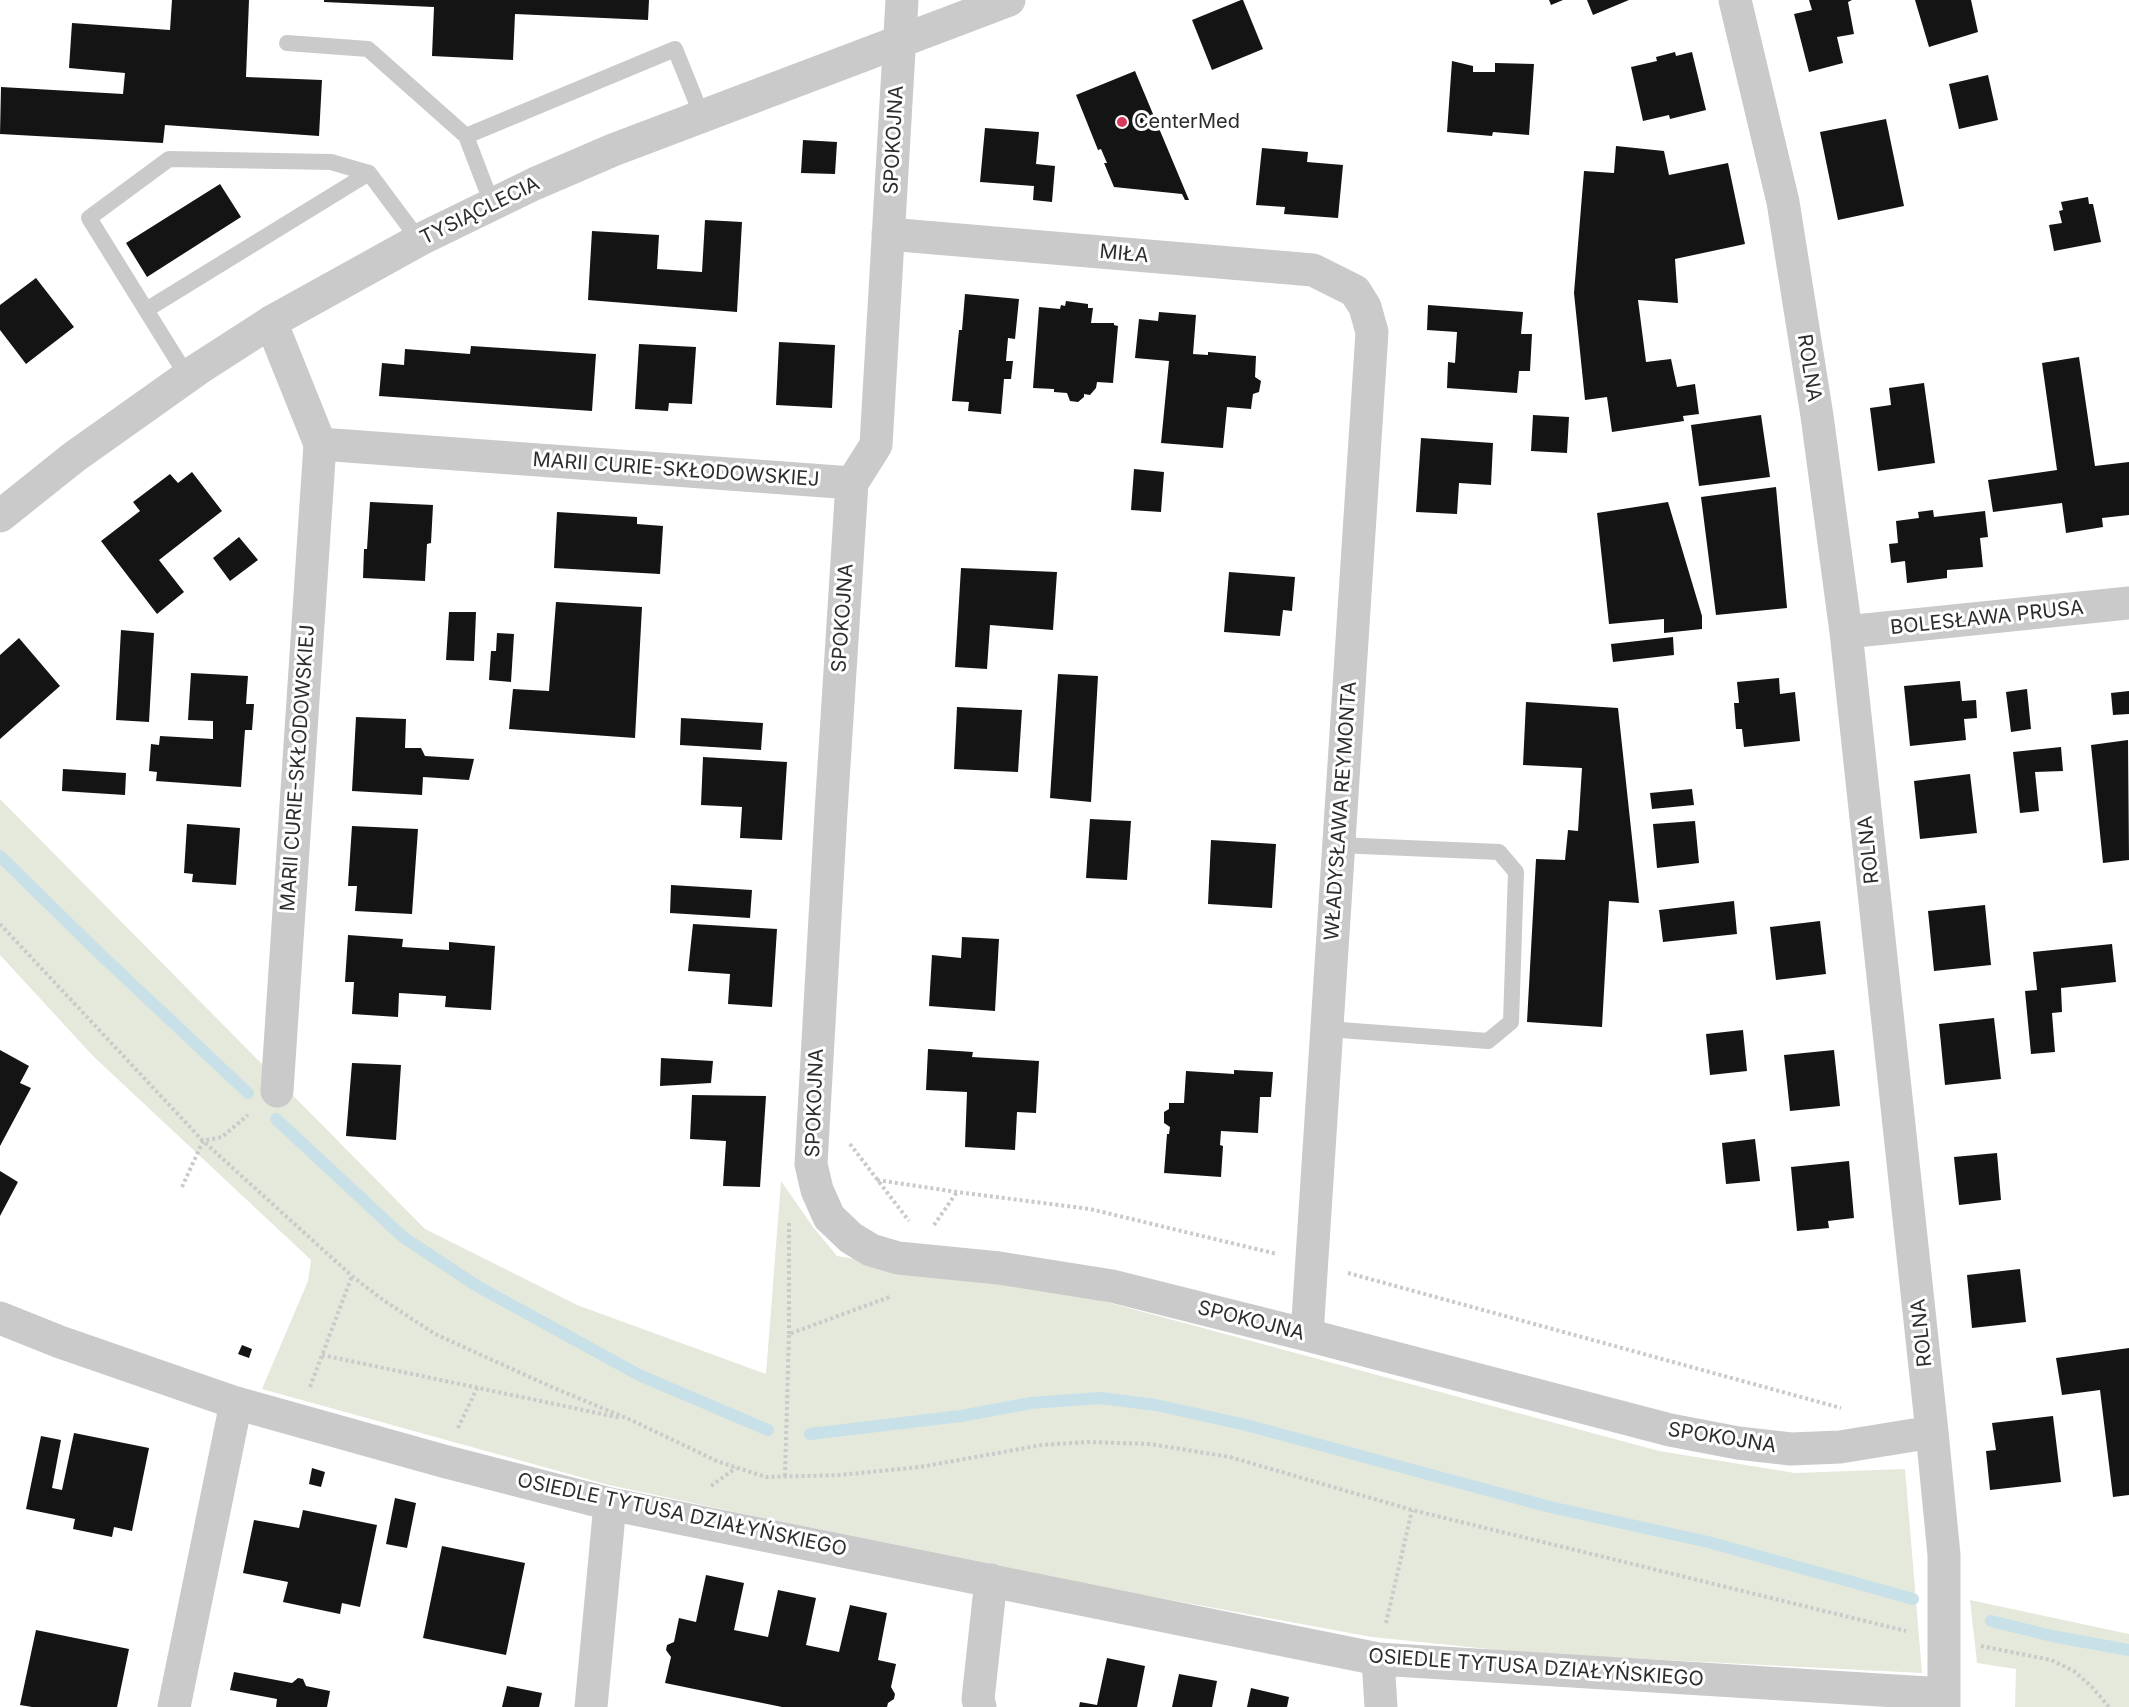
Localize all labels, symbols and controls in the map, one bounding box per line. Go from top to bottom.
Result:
street label: SPOKOJNA [879,85,909,195]
place label: CenterMed [1134,110,1240,134]
marker: CenterMed [1115,115,1129,129]
street label: TYSIĄCLECIA [416,172,544,250]
street label: MIŁA [1098,240,1150,268]
street label: ROLNA [1792,332,1826,404]
street label: MARII CURIE-SKŁODOWSKIEJ [532,448,820,492]
street label: SPOKOJNA [827,563,859,673]
street label: BOLESŁAWA PRUSA [1889,596,2085,640]
street label: MARII CURIE-SKŁODOWSKIEJ [276,624,320,912]
street label: WŁADYSŁAWA REYMONTA [1320,680,1362,942]
street label: ROLNA [1853,815,1885,885]
street label: SPOKOJNA [801,1048,829,1158]
street label: SPOKOJNA [1195,1296,1307,1346]
street label: ROLNA [1906,1298,1938,1368]
street label: SPOKOJNA [1666,1418,1778,1458]
street label: OSIEDLE TYTUSA DZIAŁYŃSKIEGO [515,1468,849,1562]
street label: OSIEDLE TYTUSA DZIAŁYŃSKIEGO [1368,1644,1704,1692]

